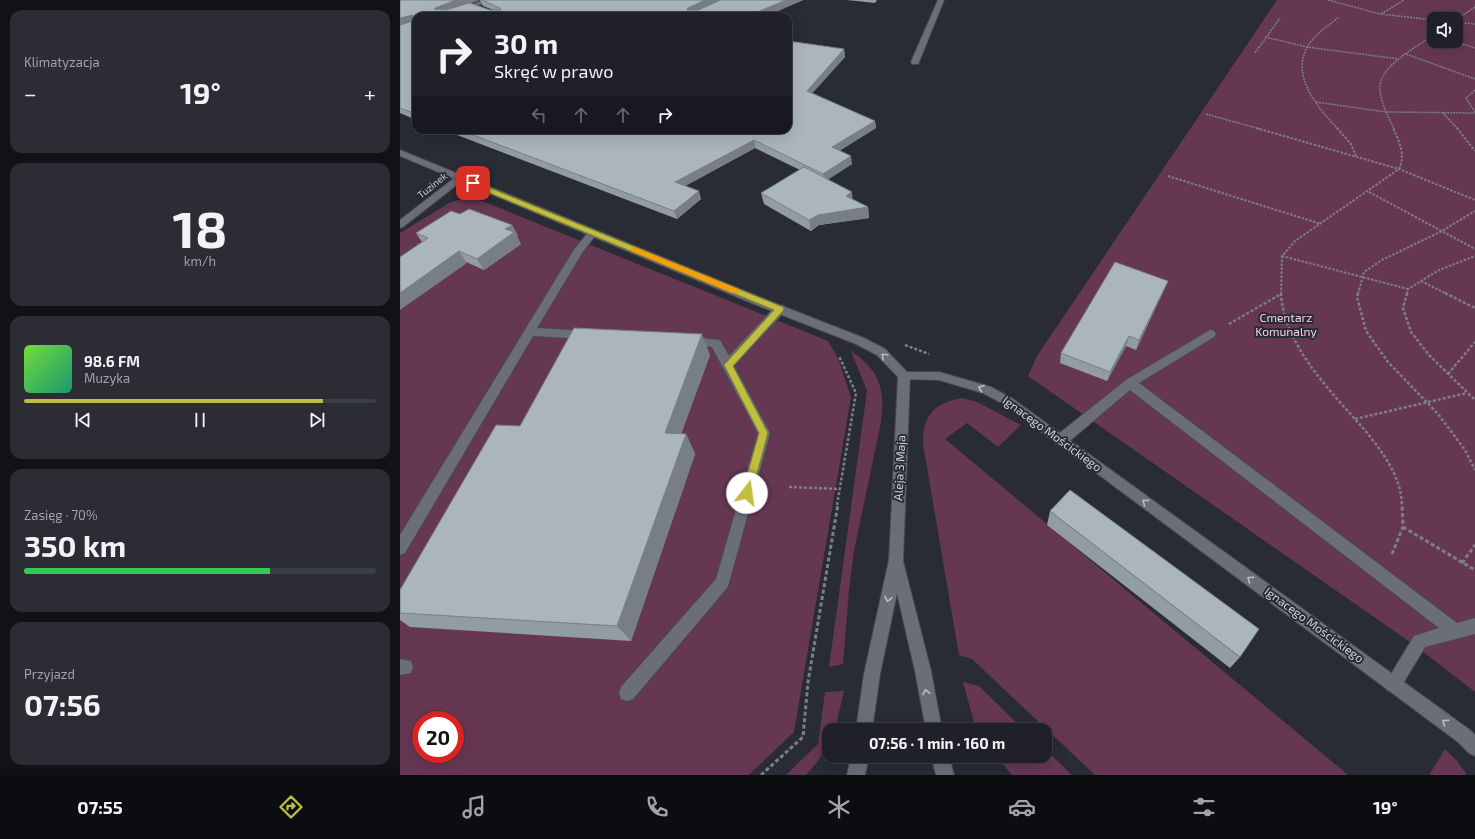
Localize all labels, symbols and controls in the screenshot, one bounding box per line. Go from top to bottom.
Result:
map controls [1427,12,1463,48]
button: sound [1427,12,1463,48]
text: 30 m [494,26,558,60]
icon: right [428,28,480,80]
text: Klimatyzacja [24,54,100,70]
text: Skręć w prawo [494,60,613,82]
text: 19° [180,74,221,110]
text: − [24,80,37,106]
text: + [364,80,376,106]
icon: left [528,104,550,126]
icon: ahead [570,104,592,126]
icon: ahead [612,104,634,126]
icon: right [654,104,676,126]
pin [456,166,490,200]
street label: Tuzinek [415,169,449,201]
icon: arrive [462,172,484,194]
text: 18 [173,196,227,258]
text: km/h [184,253,216,269]
park label: Cmentarz Komunalny [1255,310,1317,338]
text: 98.6 FM [84,352,140,370]
one-way arrow [881,353,889,361]
text: Muzyka [84,370,130,386]
one-way arrow [978,385,985,393]
street label: Ignacego Mościckiego [1000,393,1105,474]
icon: previous [72,409,94,431]
icon: pause [189,409,211,431]
icon: next [306,409,328,431]
street label: Aleja 3 Maja [890,435,909,501]
position arrow [726,472,768,514]
one-way arrow [1142,499,1149,507]
text: Zasięg · 70% [24,507,98,523]
text: 350 km [24,527,126,563]
one-way arrow [1247,576,1254,584]
street label: Ignacego Mościckiego [1262,584,1367,665]
one-way arrow [885,595,893,602]
text: Przyjazd [24,666,75,682]
text: 07:56 [24,686,101,722]
one-way arrow [922,689,931,695]
speed limit sign: 20 [412,711,464,763]
one-way arrow [1442,719,1449,727]
text: 07:56 · 1 min · 160 m [869,734,1005,752]
icon: directions [277,793,305,821]
icon: music [460,793,488,821]
icon: phone [643,793,671,821]
icon: climate [825,793,853,821]
icon: car [1008,793,1036,821]
icon: filters [1190,793,1218,821]
text: 07:55 [77,796,123,818]
text: 19° [1373,796,1398,818]

